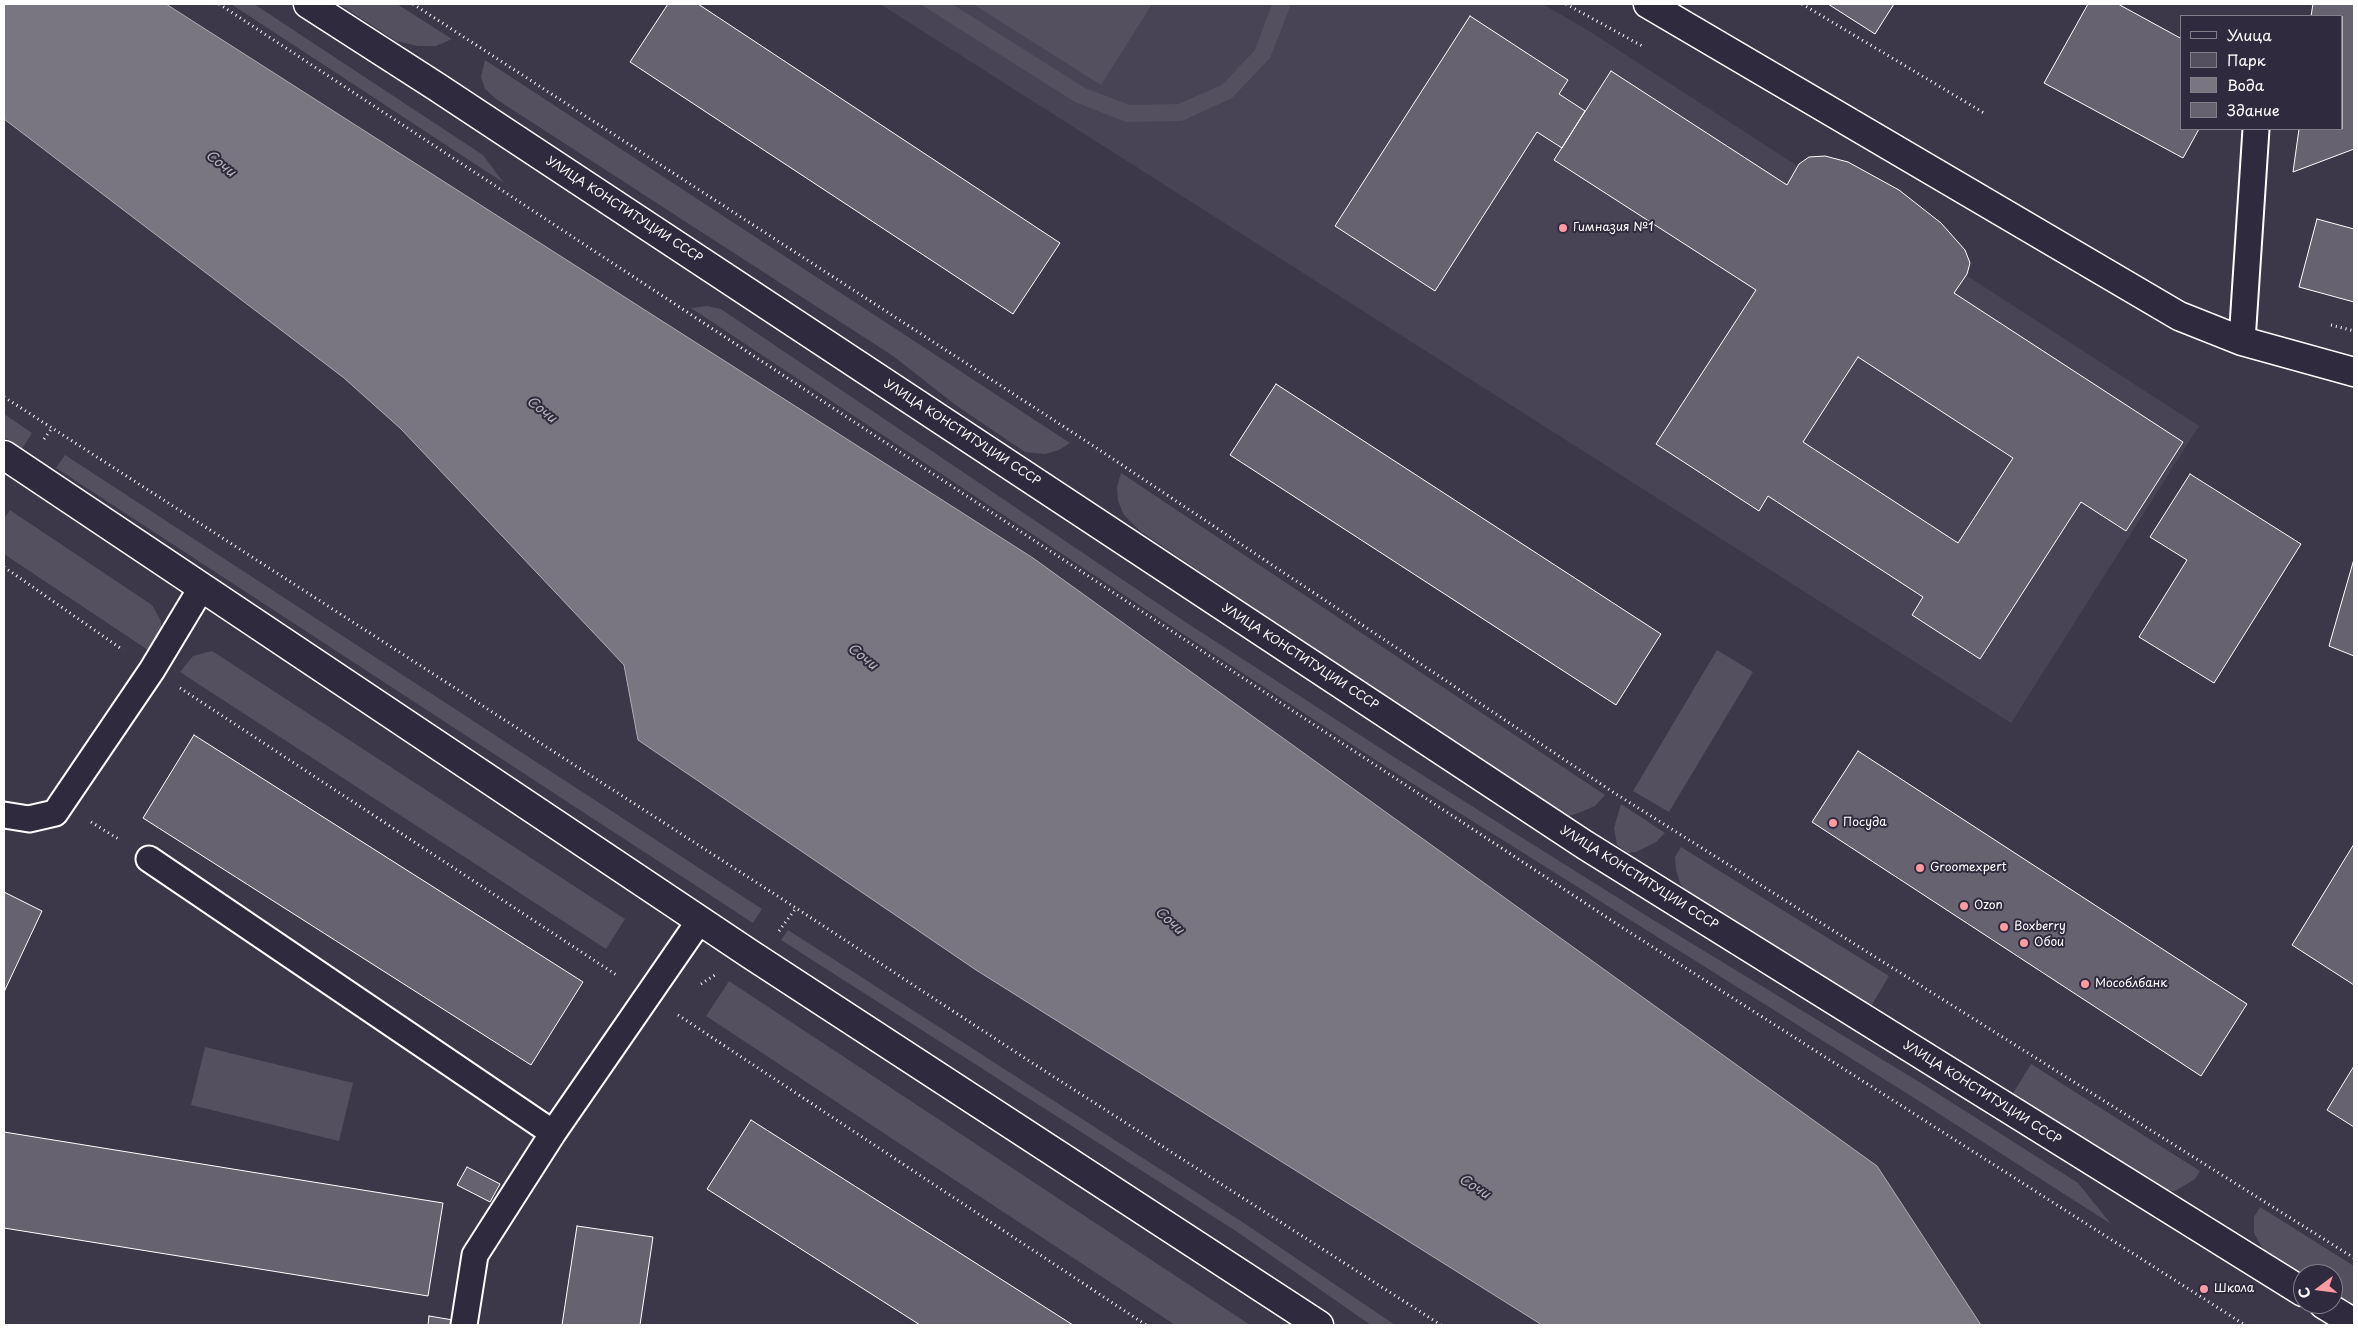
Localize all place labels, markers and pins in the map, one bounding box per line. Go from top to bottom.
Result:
place label: Гимназия №1 [1573,221,1654,235]
marker: Гимназия №1 [1557,222,1569,234]
place label: Посуда [1843,816,1887,830]
marker: Посуда [1827,817,1839,829]
place label: Groomexpert [1930,861,2007,875]
marker: Groomexpert [1914,862,1926,874]
place label: Ozon [1974,899,2003,913]
marker: Ozon [1958,900,1970,912]
place label: Boxberry [2014,920,2066,934]
marker: Boxberry [1998,921,2010,933]
place label: Обои [2034,936,2064,950]
marker: Обои [2018,937,2030,949]
place label: Мособлбанк [2095,977,2167,991]
marker: Мособлбанк [2079,978,2091,990]
place label: Школа [2214,1282,2254,1296]
marker: Школа [2198,1283,2210,1295]

